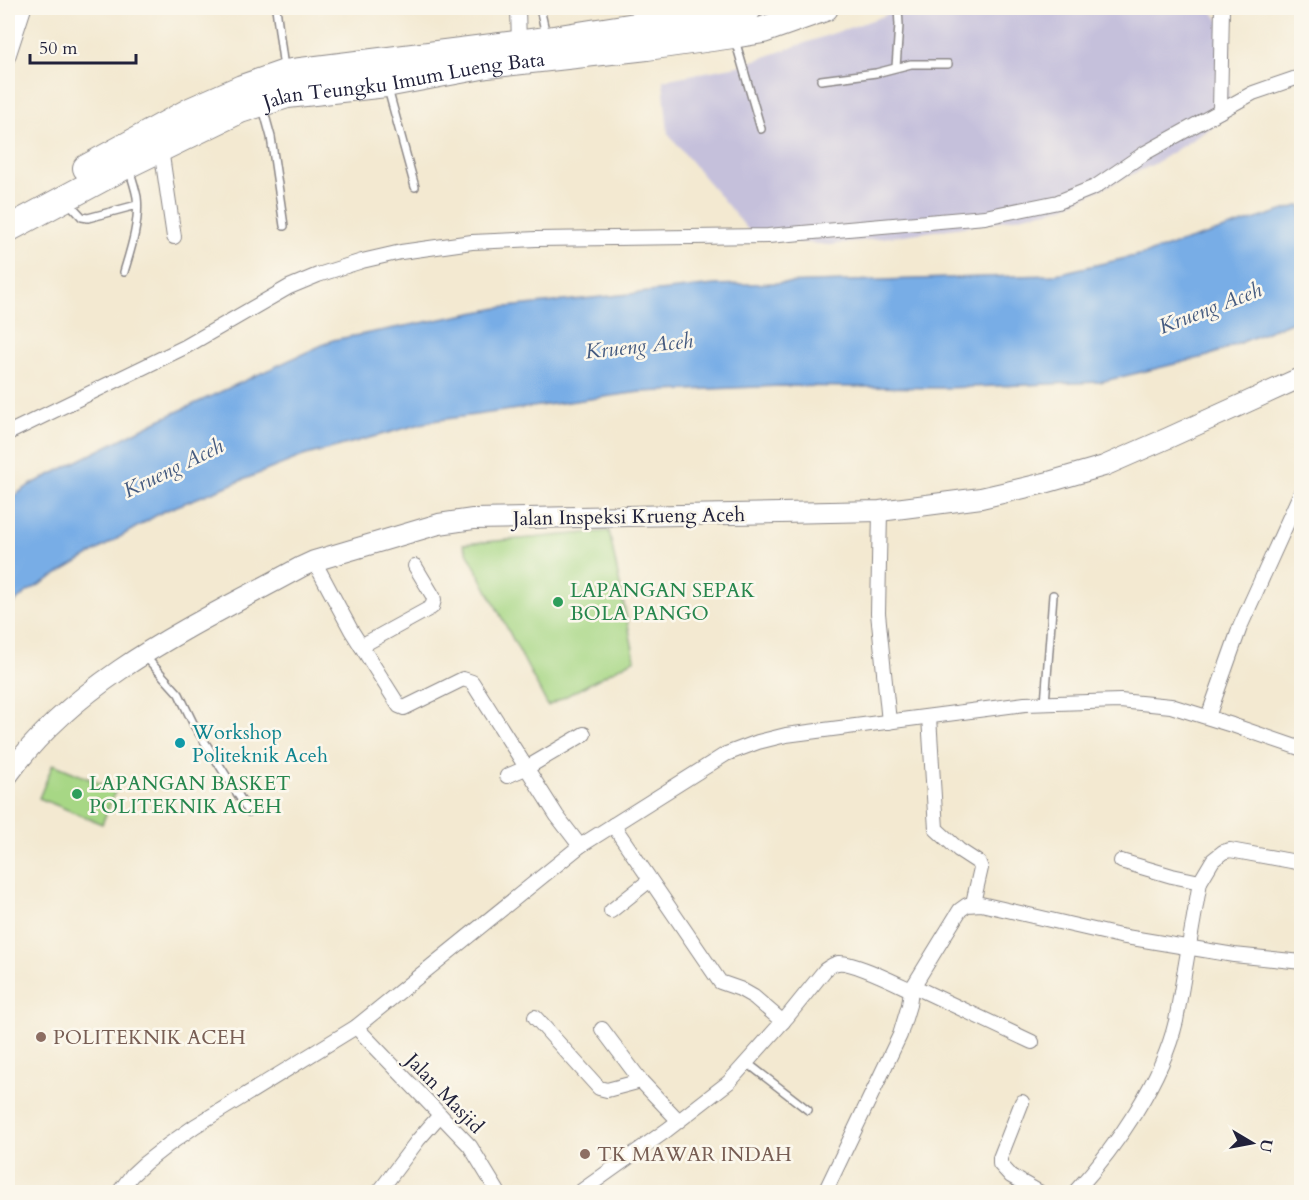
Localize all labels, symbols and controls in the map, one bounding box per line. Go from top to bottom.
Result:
scale bar [30,27,136,65]
text: 50 m [39,36,78,61]
street label: Jalan Teungku Imum Lueng Bata [257,46,546,117]
water label: Krueng Aceh [1154,276,1266,341]
water label: Krueng Aceh [584,326,694,367]
water label: Krueng Aceh [118,432,228,505]
street label: Jalan Inspeksi Krueng Aceh [510,501,745,532]
place label: LAPANGAN SEPAK BOLA PANGO [570,577,755,627]
marker: LAPANGAN SEPAK BOLA PANGO [551,595,565,609]
place label: Workshop Politeknik Aceh [191,719,328,769]
marker: Workshop Politeknik Aceh [173,736,187,750]
place label: LAPANGAN BASKET POLITEKNIK ACEH [89,770,291,820]
marker: LAPANGAN BASKET POLITEKNIK ACEH [70,787,84,801]
place label: POLITEKNIK ACEH [53,1024,246,1051]
marker: POLITEKNIK ACEH [34,1030,48,1044]
street label: Jalan Masjid [397,1045,490,1140]
north arrow [1222,1113,1282,1173]
text: U [1254,1137,1278,1154]
place label: TK MAWAR INDAH [597,1141,792,1168]
marker: TK MAWAR INDAH [578,1147,592,1161]

